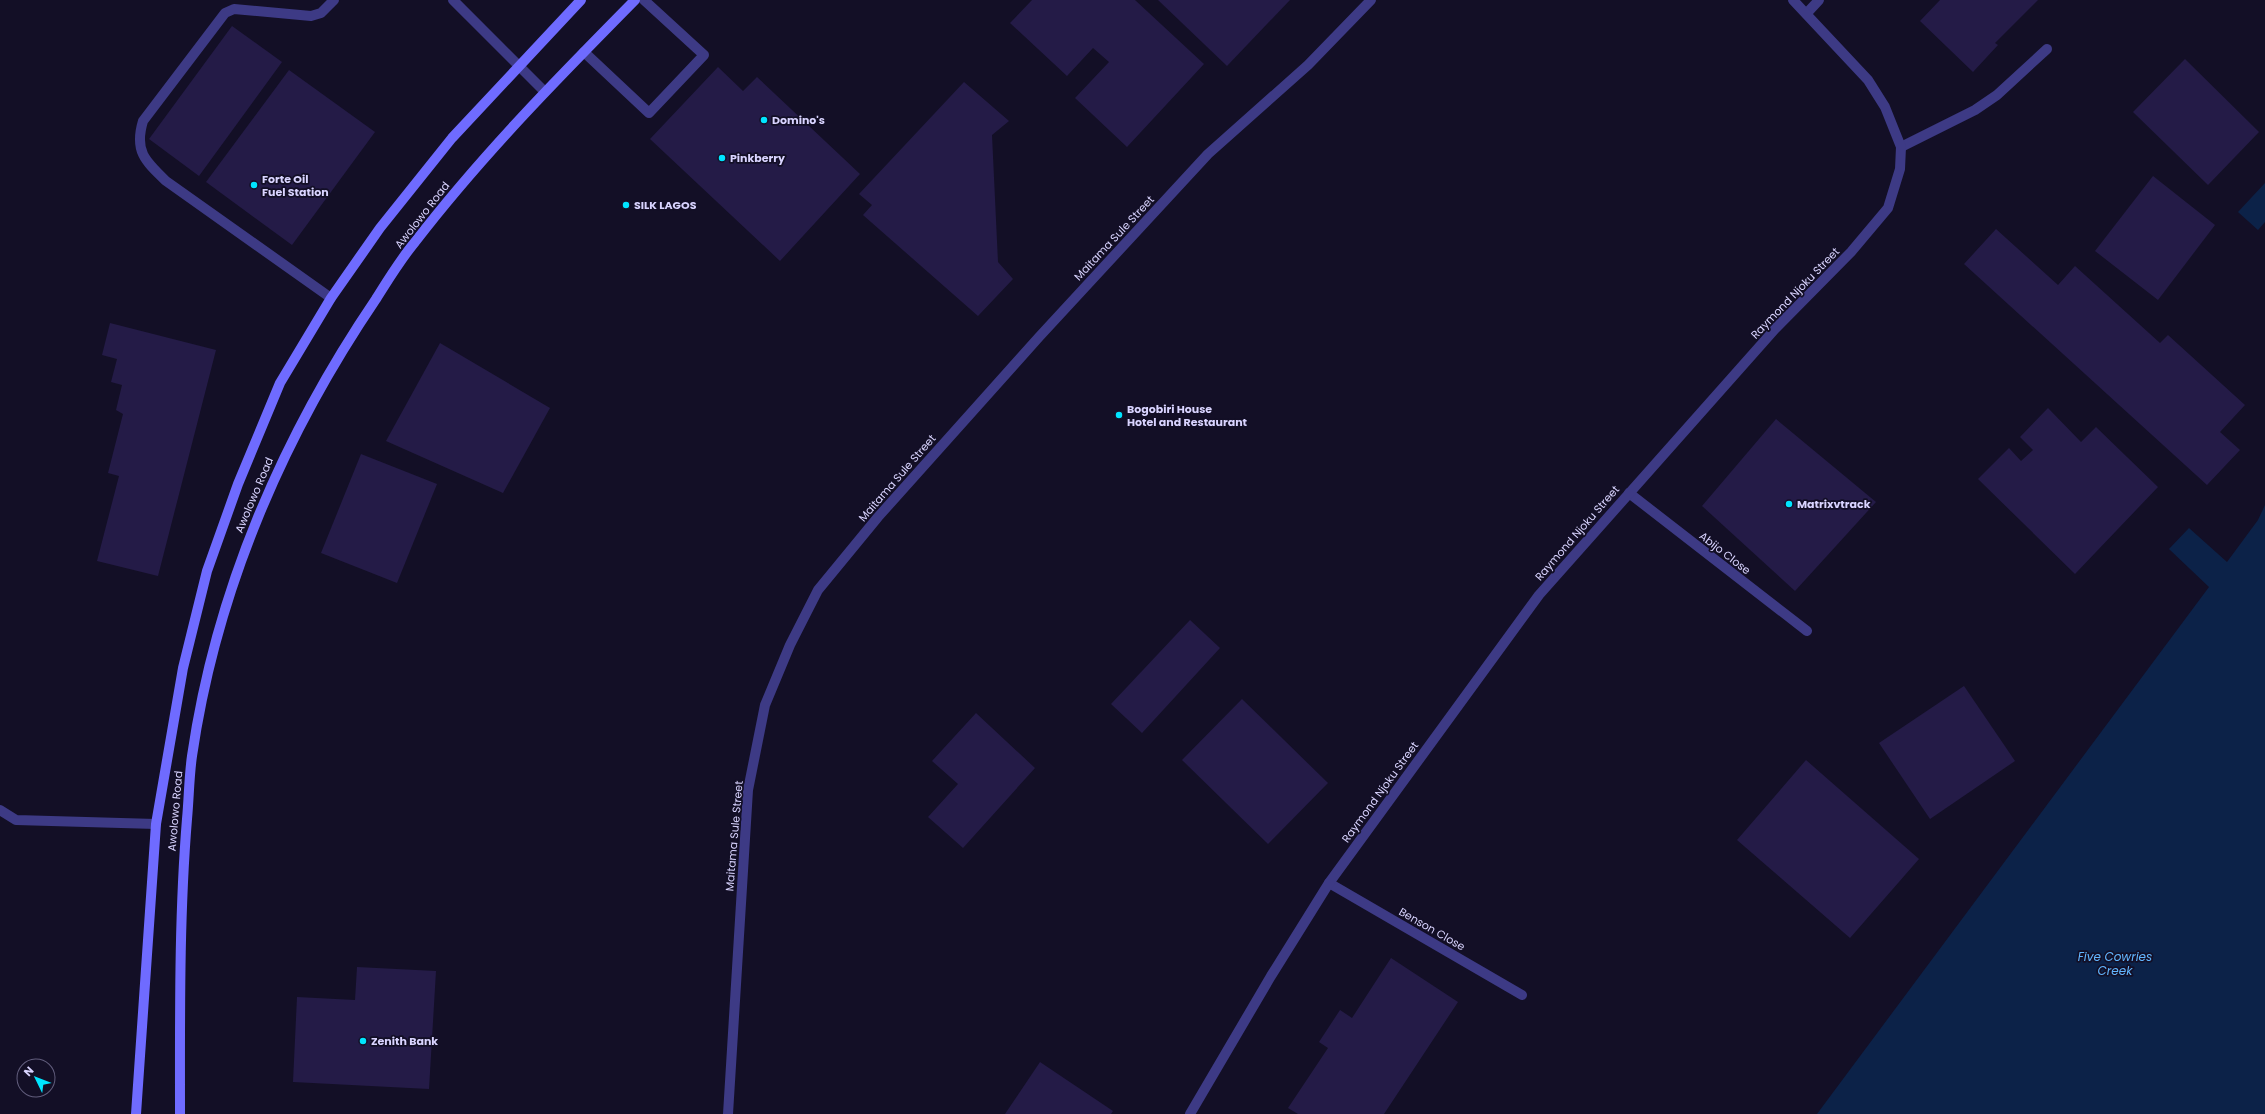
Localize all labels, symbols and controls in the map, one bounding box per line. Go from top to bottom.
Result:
place label: Domino's [772,112,825,128]
marker: Domino's [759,115,769,125]
place label: Pinkberry [730,150,785,166]
marker: Pinkberry [717,153,727,163]
place label: Forte Oil Fuel Station [262,171,329,200]
street label: Awolowo Road [391,178,453,252]
marker: Forte Oil Fuel Station [249,180,259,190]
street label: Maitama Sule Street [1070,192,1158,284]
place label: SILK LAGOS [634,197,697,213]
marker: SILK LAGOS [621,200,631,210]
street label: Raymond Njoku Street [1747,244,1843,342]
place label: Bogobiri House Hotel and Restaurant [1127,401,1248,430]
marker: Bogobiri House Hotel and Restaurant [1114,410,1124,420]
street label: Maitama Sule Street [855,431,939,525]
street label: Awolowo Road [231,455,277,535]
street label: Raymond Njoku Street [1531,482,1623,584]
place label: Matrixvtrack [1797,496,1871,512]
marker: Matrixvtrack [1784,499,1794,509]
street label: Abijo Close [1696,528,1754,578]
street label: Raymond Njoku Street [1338,738,1422,846]
street label: Awolowo Road [164,770,186,852]
street label: Maitama Sule Street [721,780,747,892]
street label: Benson Close [1396,904,1468,955]
water label: Five Cowries Creek [2078,948,2152,979]
place label: Zenith Bank [371,1033,438,1049]
marker: Zenith Bank [358,1036,368,1046]
north arrow [16,1058,56,1098]
text: N [20,1063,37,1080]

